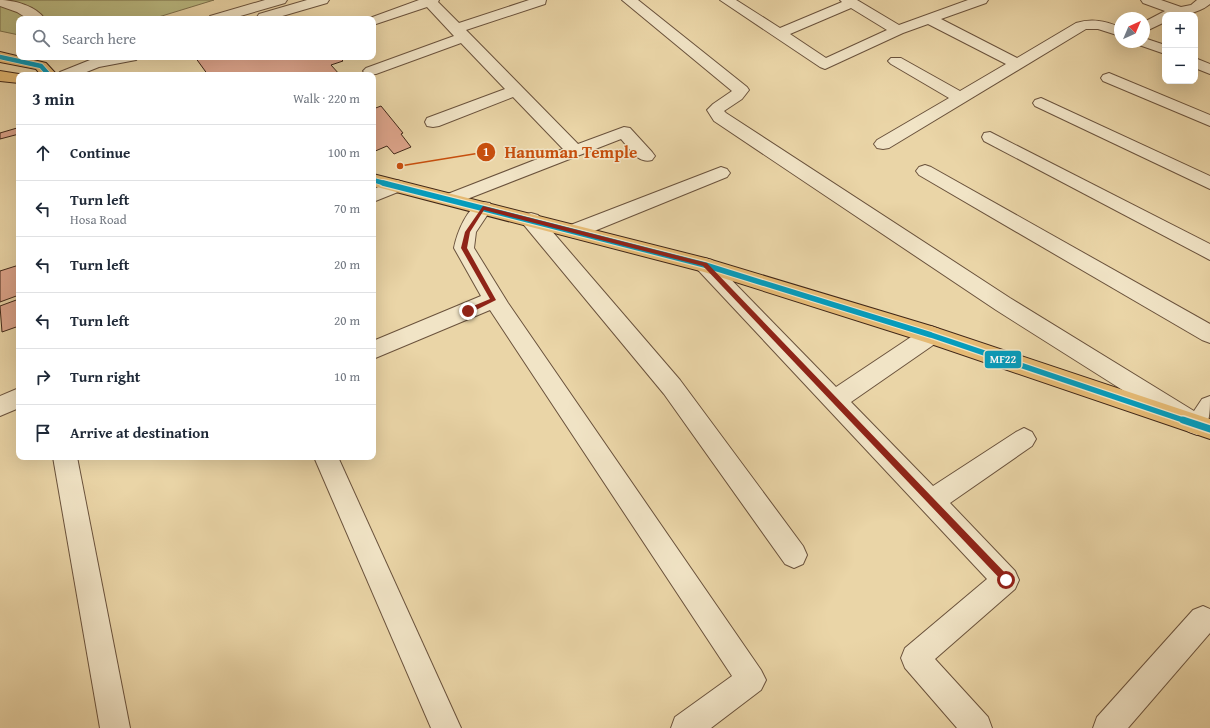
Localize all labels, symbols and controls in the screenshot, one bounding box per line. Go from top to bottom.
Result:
north arrow [1114,12,1150,48]
map controls [1162,12,1198,84]
button: + [1162,12,1198,48]
search box [16,16,376,60]
icon: search [30,27,52,49]
text: Search here [62,28,136,49]
button: − [1162,48,1198,84]
text: 3 min [32,86,74,111]
text: Walk · 220 m [293,89,360,108]
callout: Hanuman Temple [476,138,645,167]
text: Hanuman Temple [505,139,637,164]
icon: ahead [32,142,54,164]
text: Continue [70,142,131,163]
text: 100 m [328,143,360,162]
text: 1 [483,143,489,160]
text: Turn left [70,189,129,210]
icon: left [32,198,54,220]
text: 70 m [334,199,360,218]
text: Hosa Road [70,210,127,229]
icon: left [32,254,54,276]
text: Turn left [70,254,129,275]
text: 20 m [334,255,360,274]
route end [459,302,477,320]
icon: left [32,310,54,332]
text: Turn left [70,310,129,331]
text: 20 m [334,311,360,330]
line badge: MF22 [984,350,1022,369]
text: MF22 [990,351,1017,367]
icon: right [32,366,54,388]
text: Turn right [70,366,141,387]
text: 10 m [334,367,360,386]
icon: arrive [32,422,54,444]
text: Arrive at destination [70,422,209,443]
route start [997,571,1015,589]

